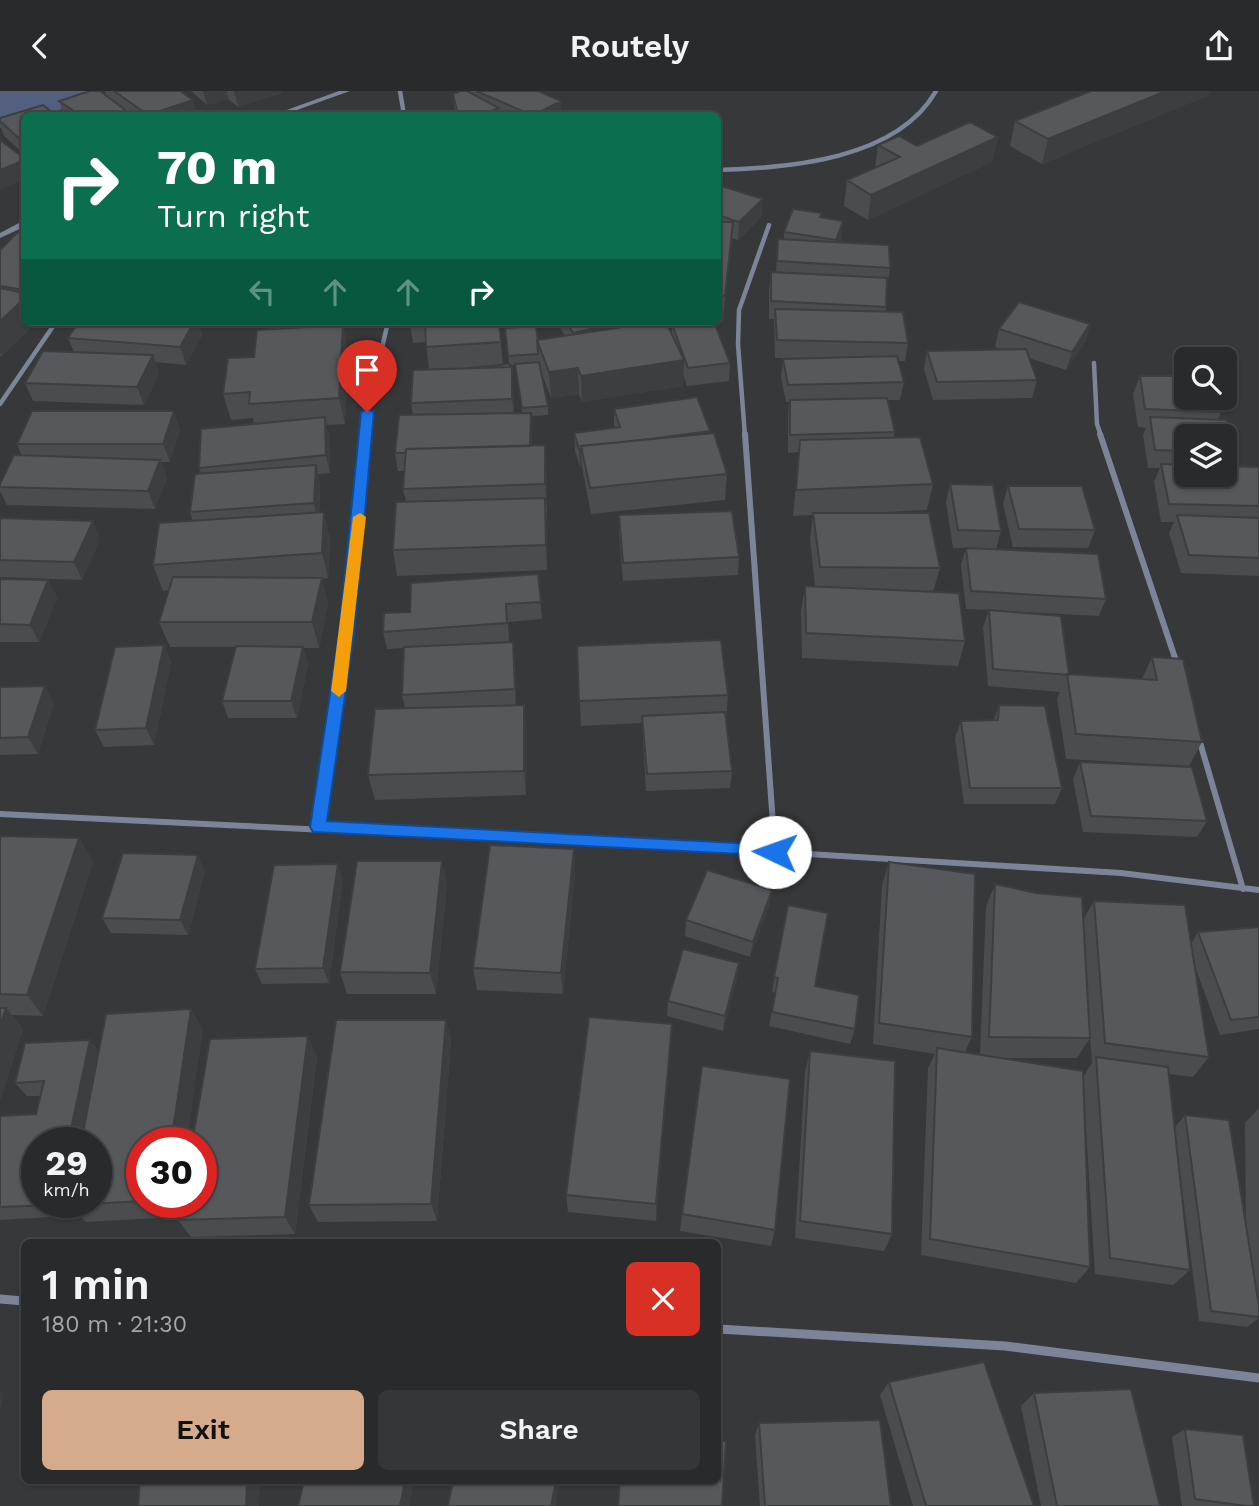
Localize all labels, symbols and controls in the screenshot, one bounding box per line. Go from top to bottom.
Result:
icon: back [21,27,59,65]
text: Routely [570,27,689,65]
icon: share [1200,27,1238,65]
text: 70 m [157,138,277,196]
icon: right [42,140,133,231]
text: Turn right [157,197,309,235]
icon: left [243,273,281,311]
icon: ahead [316,273,354,311]
icon: ahead [389,273,427,311]
icon: right [462,273,500,311]
pin [337,340,397,412]
map controls [1174,347,1237,487]
button: search [1174,347,1237,410]
icon: arrive [348,351,386,389]
button: layers [1174,424,1237,487]
position arrow [738,815,812,889]
speed limit sign: 30 [126,1127,217,1218]
text: 29 [45,1142,88,1184]
text: km/h [43,1179,90,1200]
text: 1 min [42,1260,150,1309]
button: close [626,1262,700,1336]
text: 180 m · 21:30 [42,1311,187,1338]
button: Exit [42,1390,364,1470]
button: Share [378,1390,700,1470]

